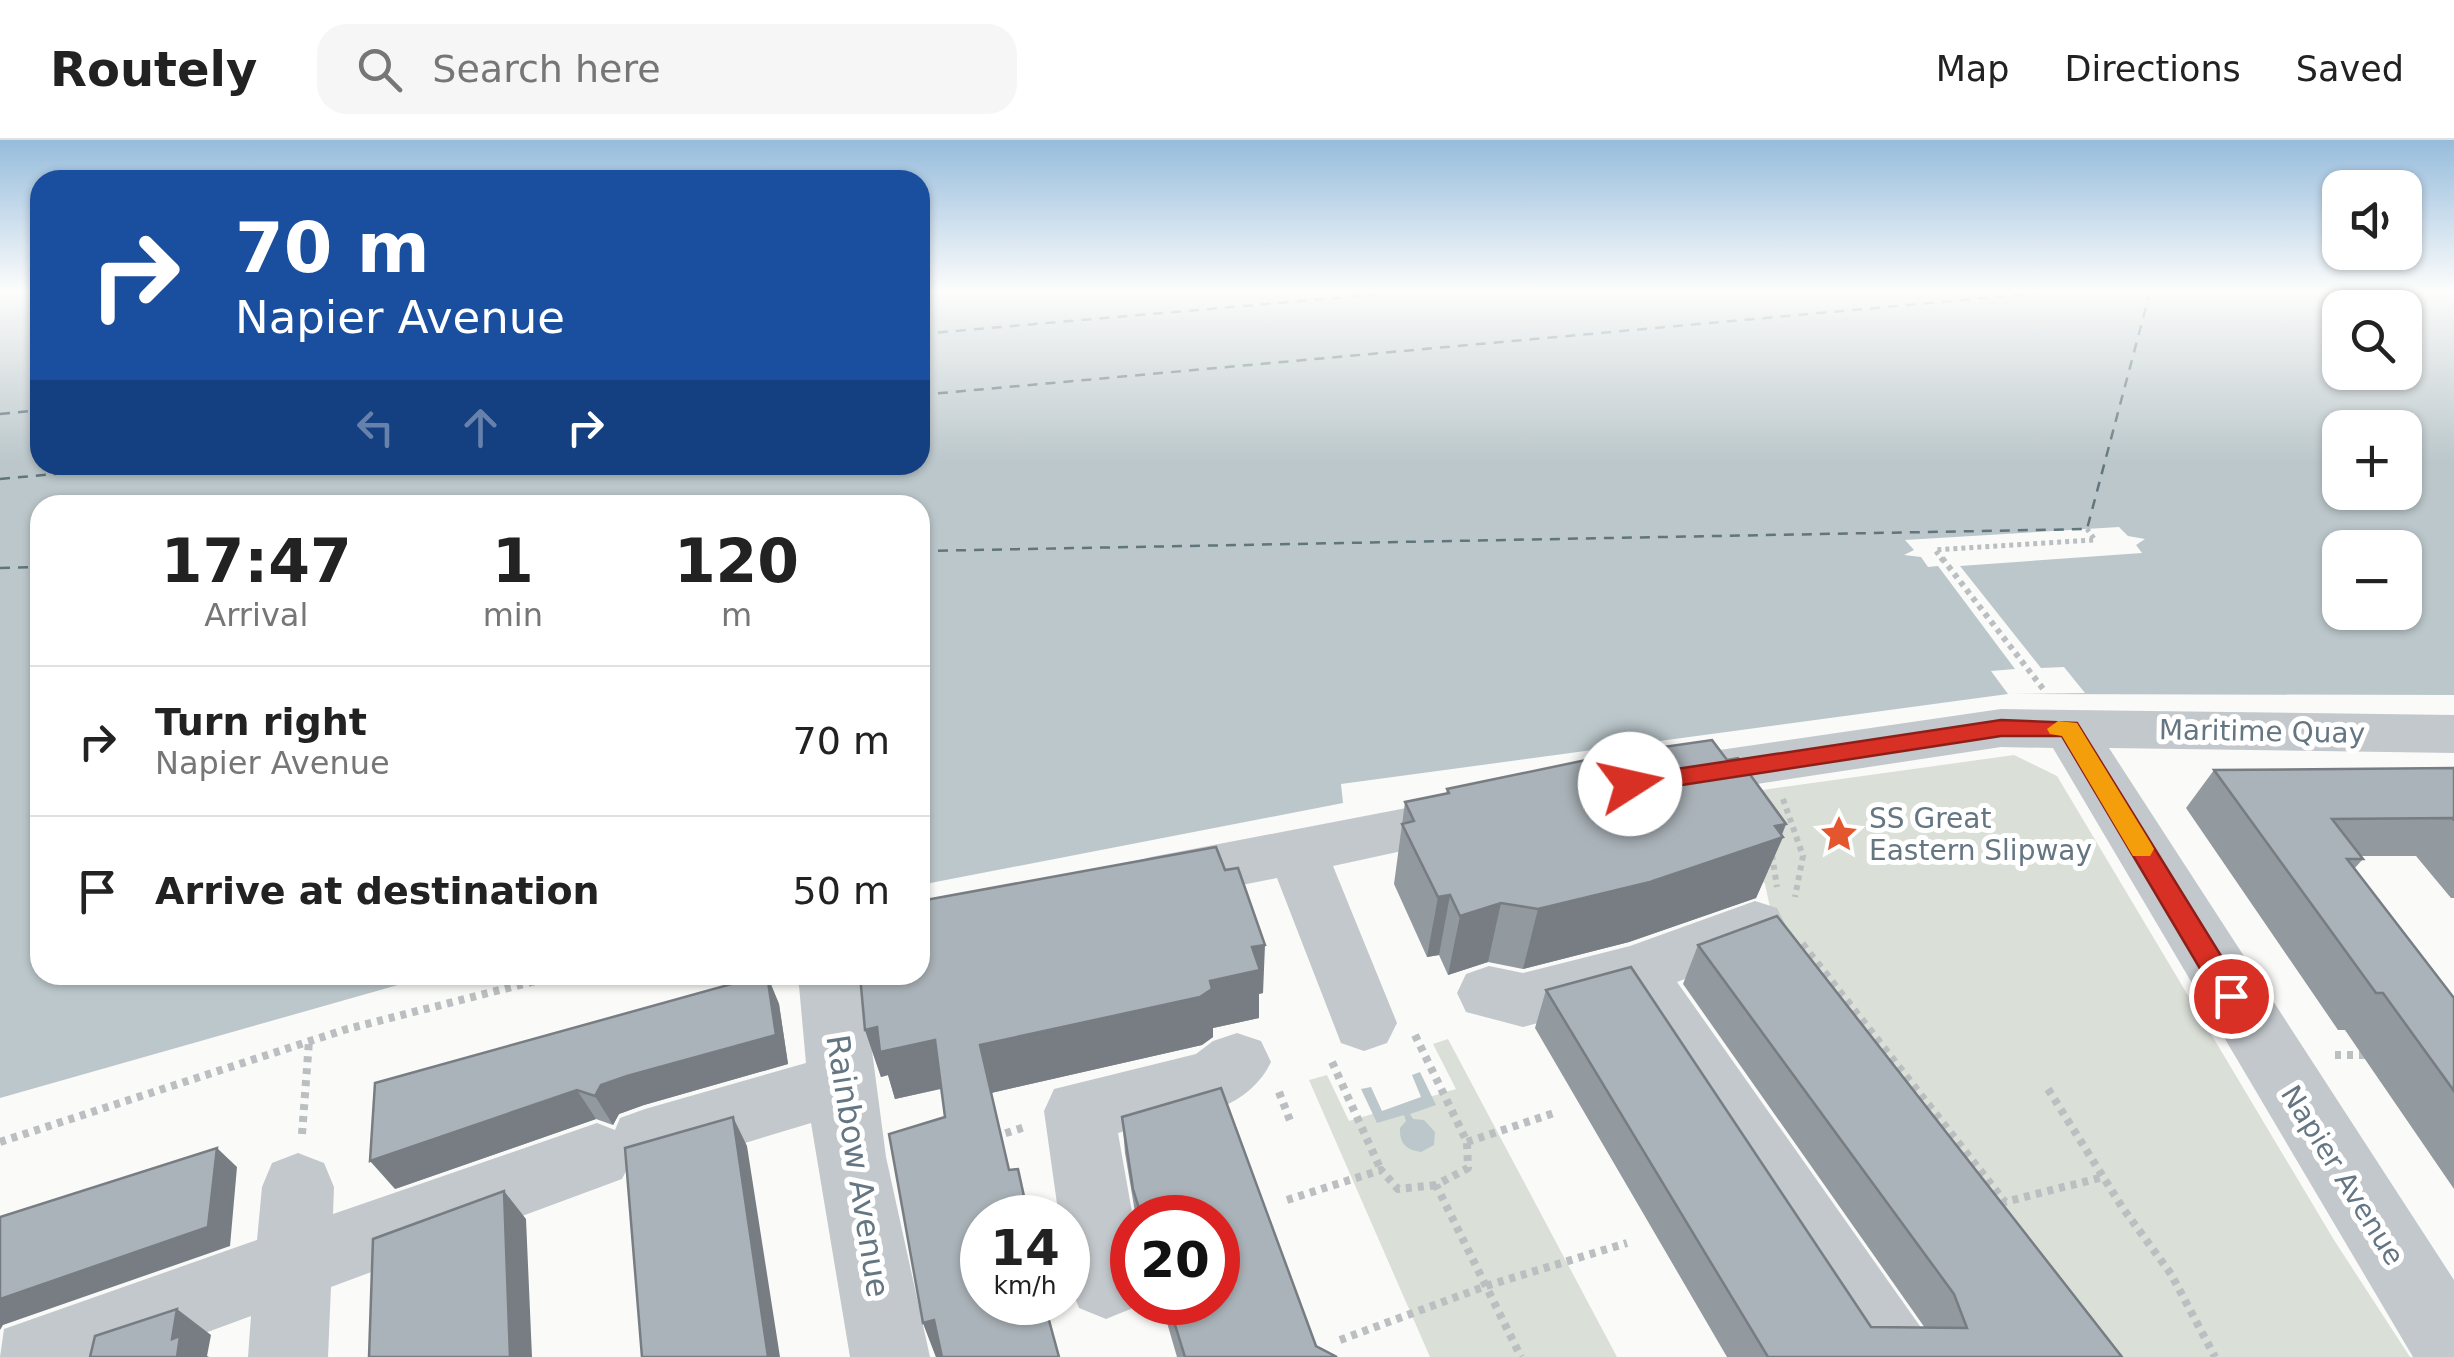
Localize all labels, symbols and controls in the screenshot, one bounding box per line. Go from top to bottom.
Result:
search box [317,24,1017,114]
text: Routely [50,41,257,97]
icon: search [352,42,407,97]
text: Search here [432,47,661,91]
text: Map [1936,49,2010,89]
text: Directions [2065,49,2241,89]
text: Saved [2296,49,2404,89]
map controls [2322,170,2422,630]
button: sound [2322,170,2422,270]
text: 70 m [235,207,430,289]
icon: right [70,210,200,340]
button: search [2322,290,2422,390]
text: Napier Avenue [235,291,565,344]
icon: left [348,400,403,455]
icon: ahead [453,400,508,455]
icon: right [558,400,613,455]
button: + [2322,410,2422,510]
text: 17:47 [161,526,352,596]
text: 1 [492,526,534,596]
text: 120 [674,526,799,596]
button: − [2322,530,2422,630]
text: Arrival [204,596,308,634]
text: min [483,596,543,634]
text: m [721,596,752,634]
text: Turn right [155,700,367,744]
street label: Maritime Quay [2159,713,2365,750]
icon: right [70,714,125,769]
text: 70 m [793,719,890,763]
position arrow [1578,732,1682,836]
text: Napier Avenue [155,744,390,782]
place label: SS Great Eastern Slipway [1869,802,2092,867]
place icon: SS Great Eastern Slipway [1818,813,1860,855]
icon: arrive [70,864,125,919]
text: Arrive at destination [155,869,600,913]
text: 50 m [793,869,890,913]
pin [2189,954,2274,1039]
icon: arrive [2204,969,2259,1024]
street label: Rainbow Avenue [818,1032,898,1300]
street label: Napier Avenue [2274,1079,2411,1271]
speed limit sign: 20 [1110,1195,1240,1325]
text: 14 [990,1219,1060,1277]
text: km/h [993,1271,1057,1300]

